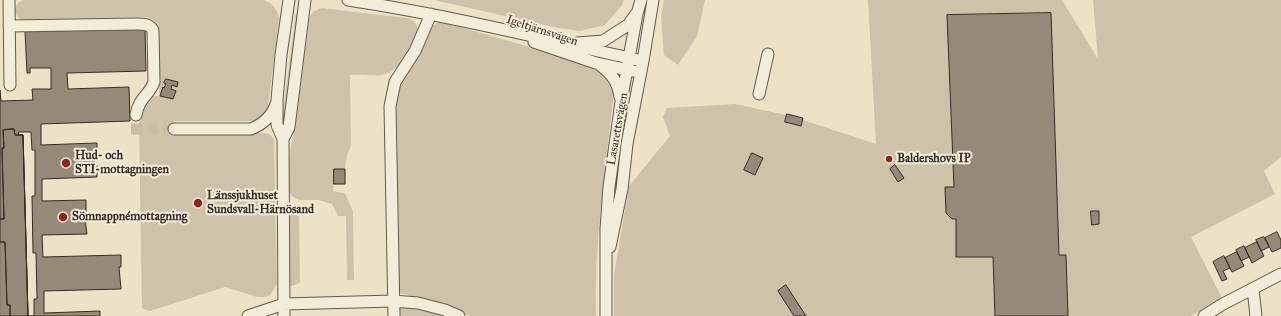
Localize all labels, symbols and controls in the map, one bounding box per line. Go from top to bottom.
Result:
street label: Igeltjärnsvägen [504,13,580,49]
street label: Lasarettsvägen [605,92,631,166]
place label: Hud- och STI-mottagningen [75,149,169,177]
place label: Baldershovs IP [897,152,971,166]
marker: Baldershovs IP [884,154,894,164]
marker: Hud- och STI-mottagningen [60,157,72,169]
place label: Länssjukhuset Sundsvall-Härnösand [207,189,314,217]
marker: Länssjukhuset Sundsvall-Härnösand [192,197,204,209]
place label: Sömnappnémottagning [72,210,187,224]
marker: Sömnappnémottagning [57,211,69,223]

